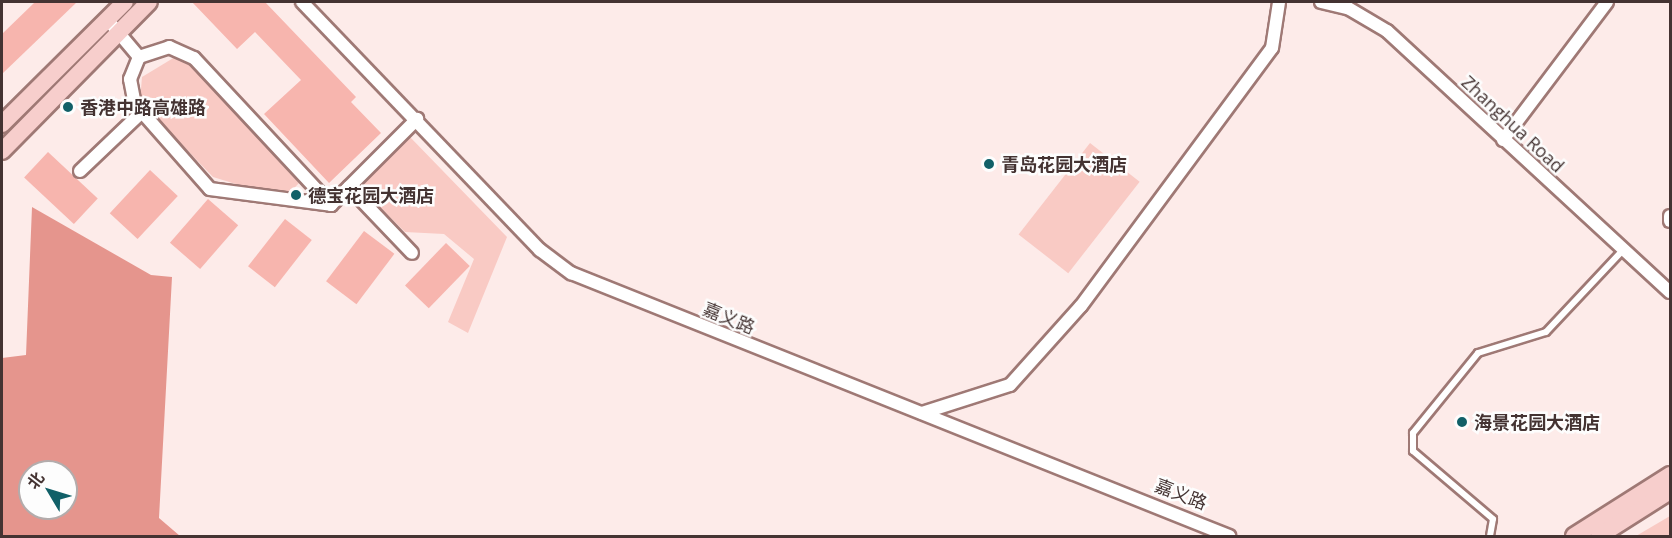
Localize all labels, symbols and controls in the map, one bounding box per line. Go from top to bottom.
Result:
street label: Zhanghua Road [1457,71,1569,177]
place label: 香港中路高雄路 [80,96,206,118]
marker: 香港中路高雄路 [61,100,75,114]
place label: 青岛花园大酒店 [1001,153,1127,175]
marker: 青岛花园大酒店 [982,157,996,171]
place label: 德宝花园大酒店 [308,184,434,206]
marker: 德宝花园大酒店 [289,188,303,202]
street label: 嘉义路 [700,298,758,338]
place label: 海景花园大酒店 [1474,411,1600,433]
marker: 海景花园大酒店 [1455,415,1469,429]
north arrow [18,460,78,520]
text: 北 [22,467,49,493]
street label: 嘉义路 [1152,474,1210,514]

